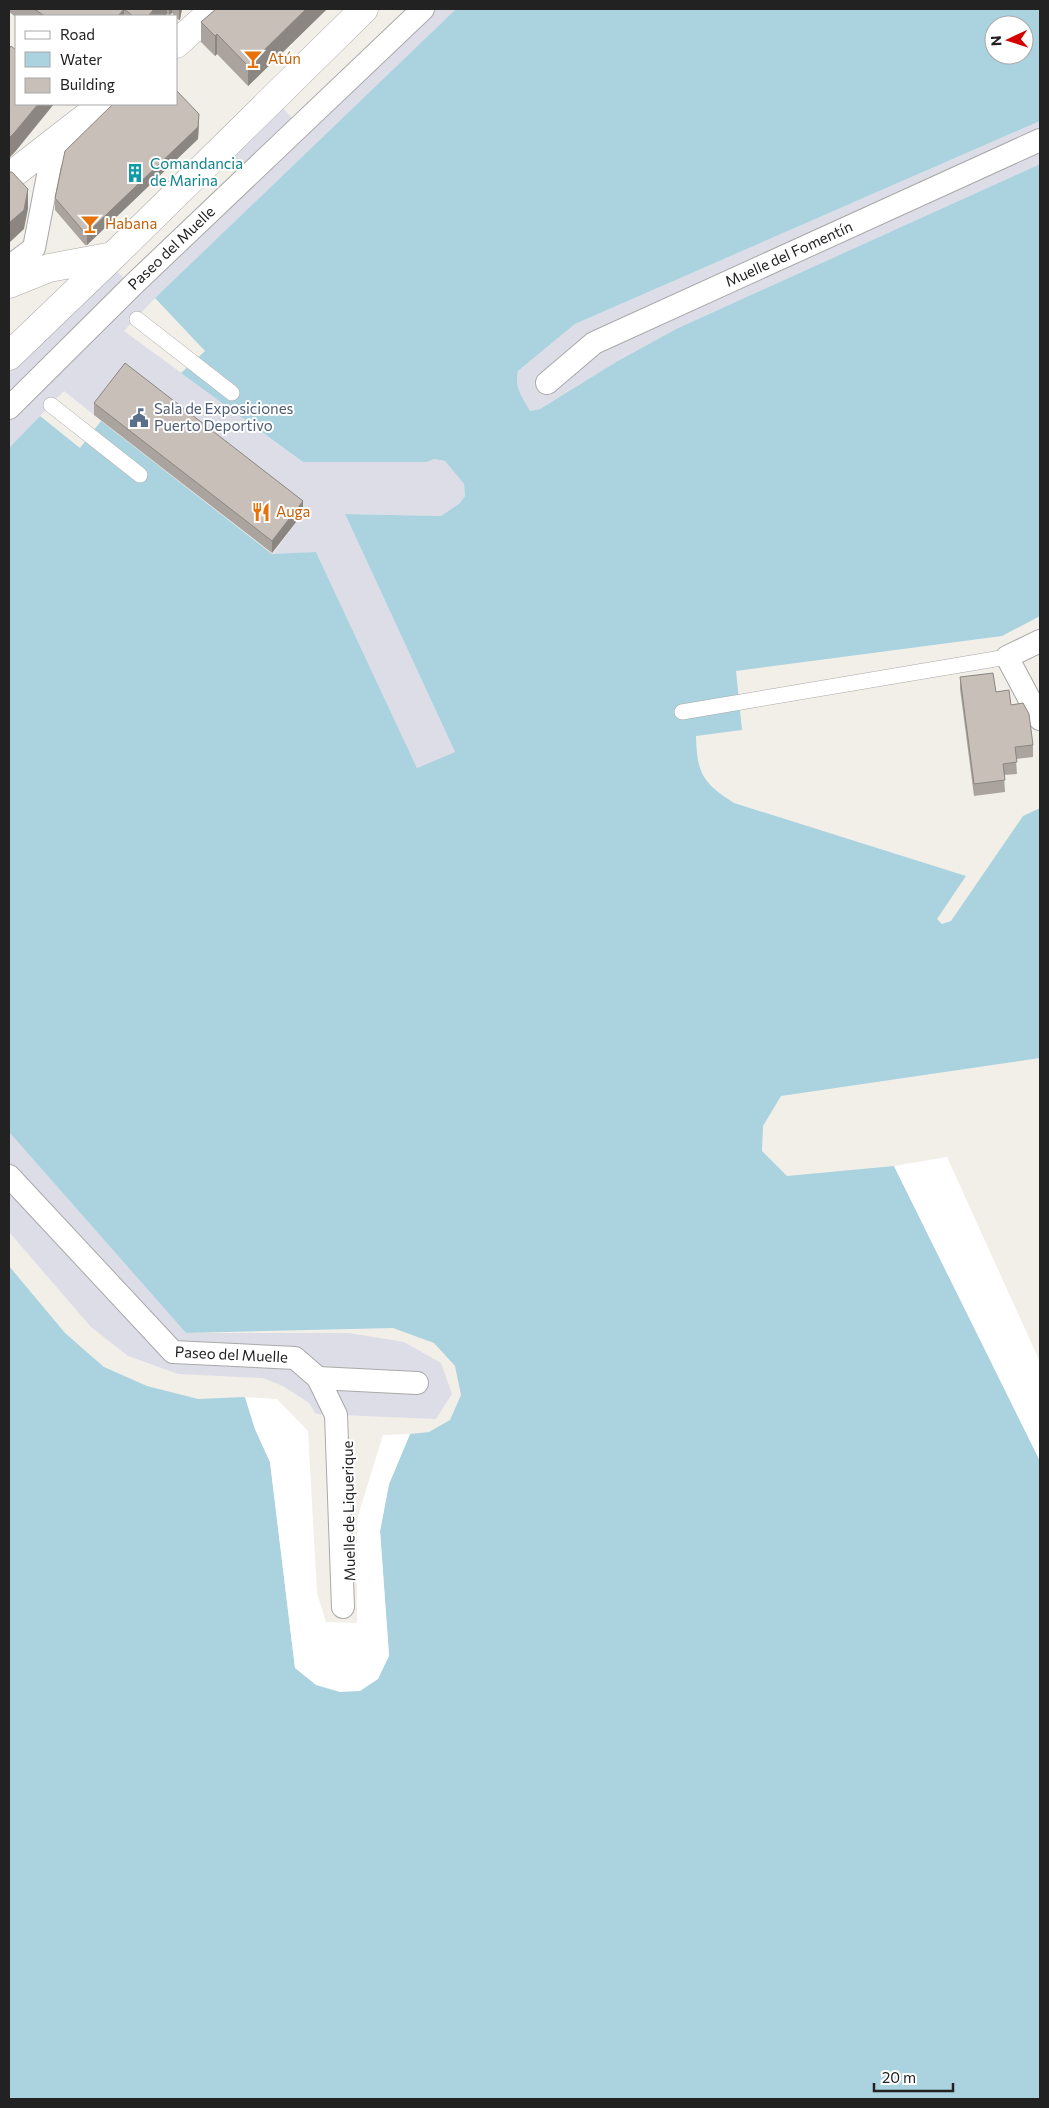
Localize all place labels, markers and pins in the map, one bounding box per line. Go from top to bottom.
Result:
bar icon: Atún [242,48,264,70]
place label: Atún [268,49,301,67]
place label: Comandancia de Marina [150,154,243,189]
building icon: Comandancia de Marina [124,162,146,184]
bar icon: Habana [79,213,101,235]
place label: Habana [105,214,157,232]
place label: Sala de Exposiciones Puerto Deportivo [154,399,294,434]
public building icon: Sala de Exposiciones Puerto Deportivo [128,407,150,429]
restaurant icon: Auga [250,501,272,523]
place label: Auga [276,502,310,520]

